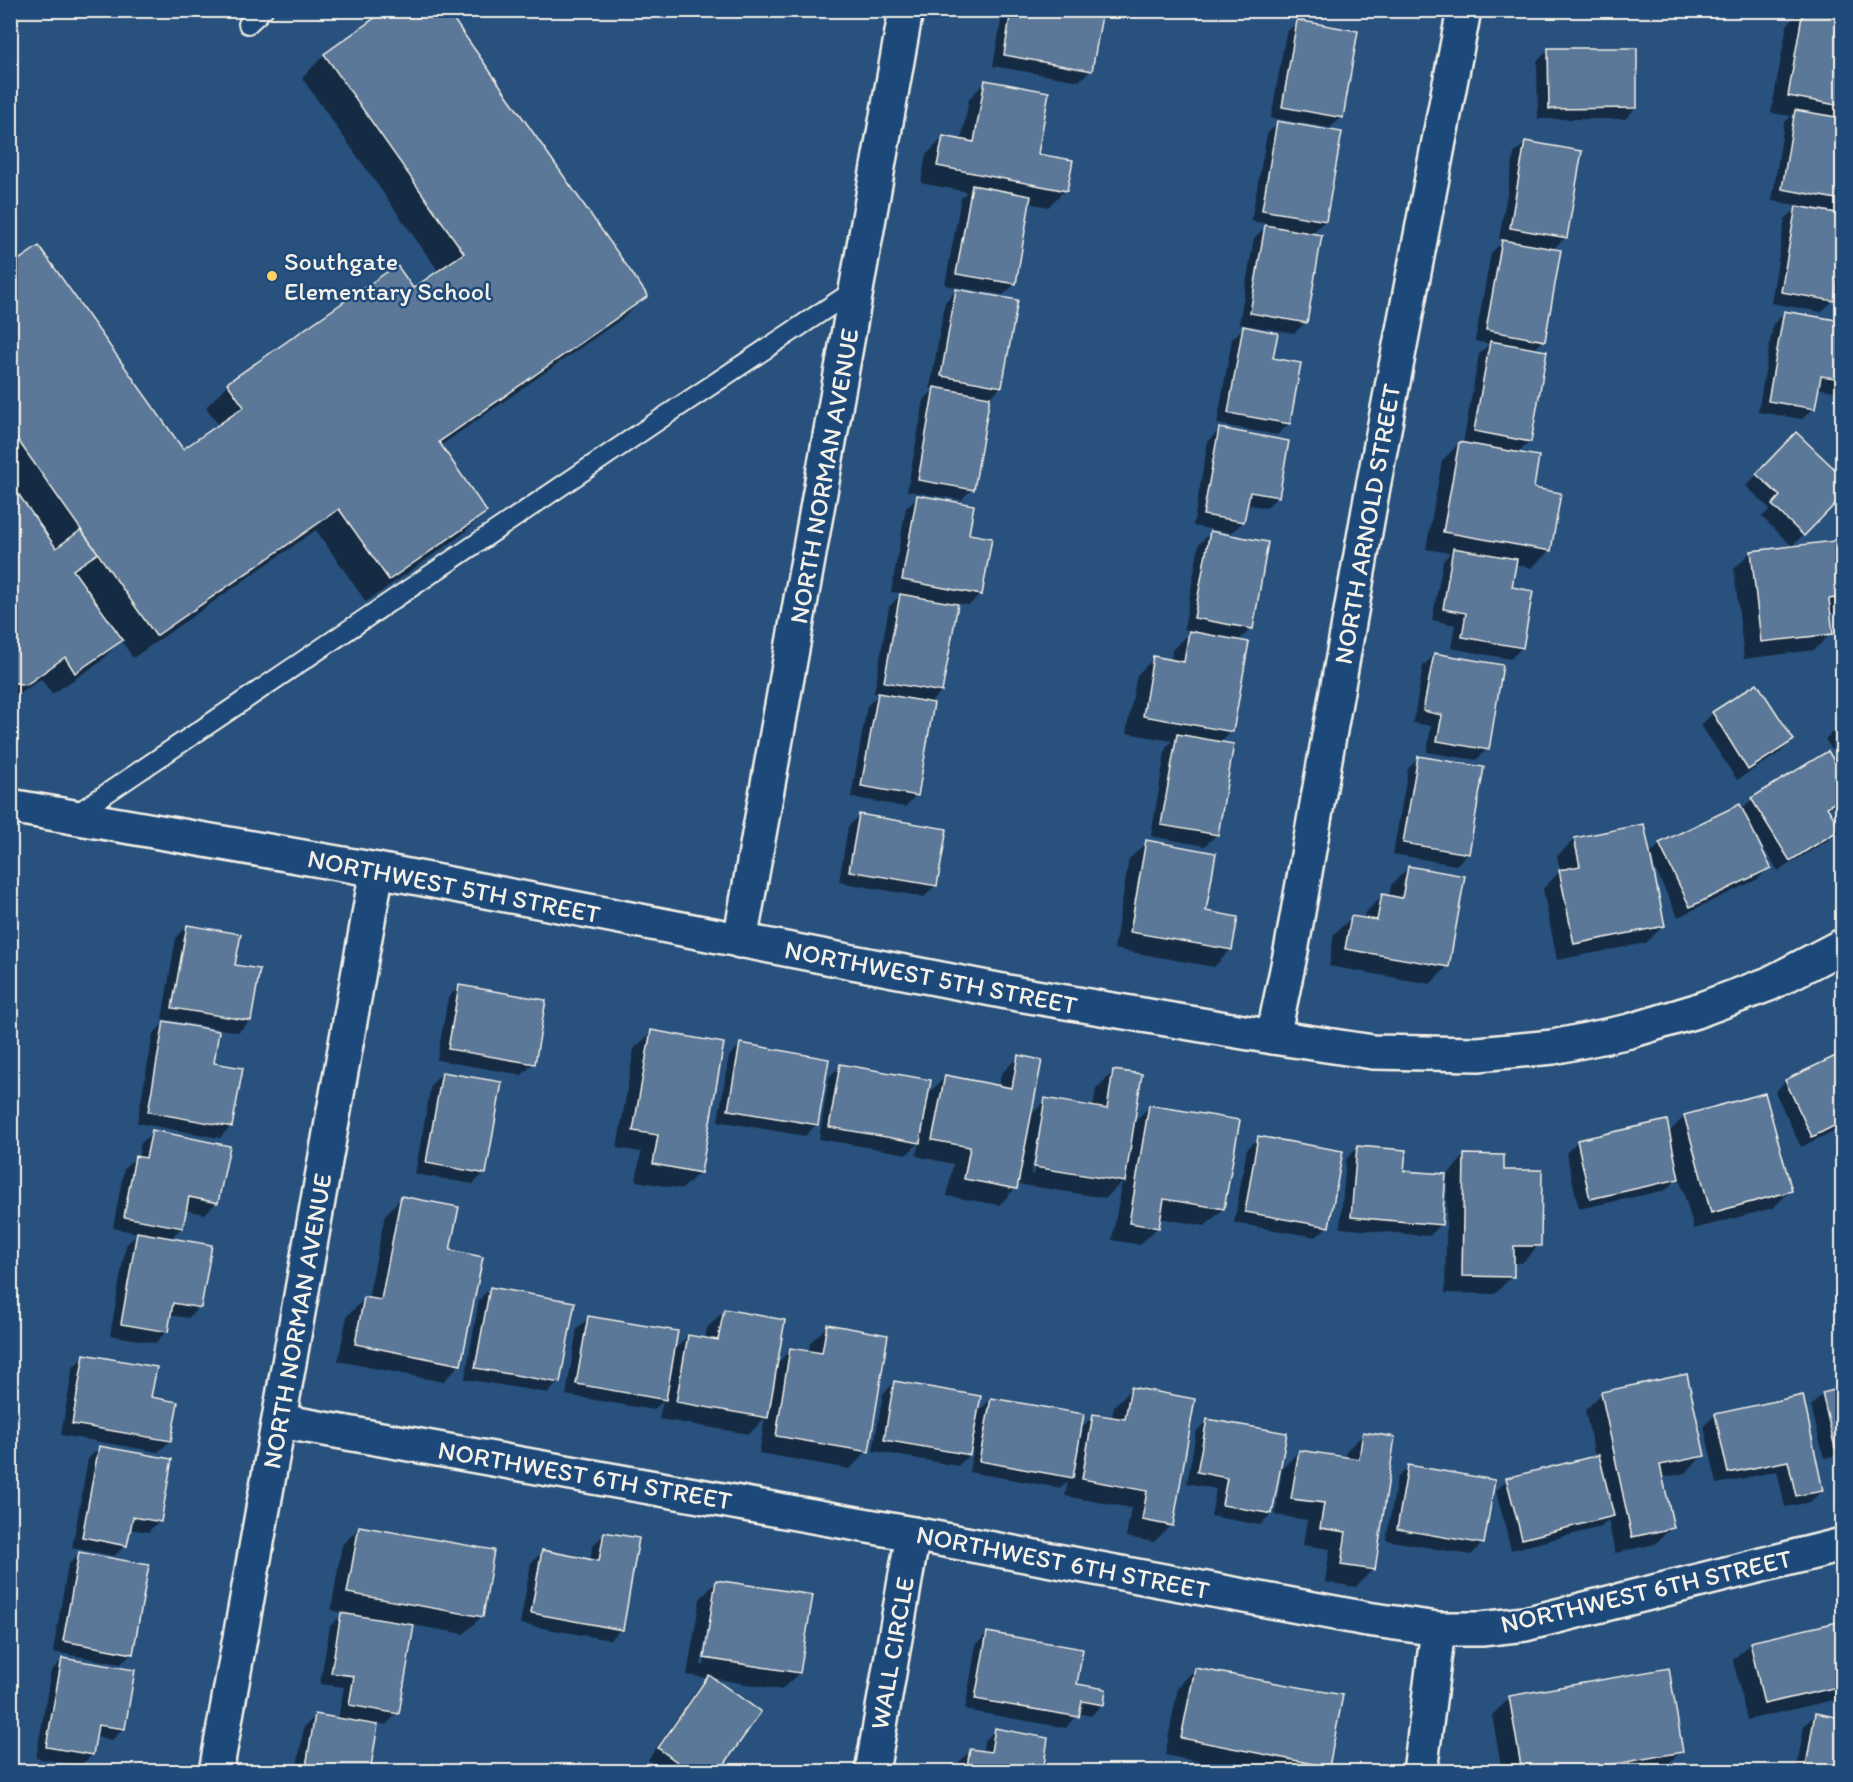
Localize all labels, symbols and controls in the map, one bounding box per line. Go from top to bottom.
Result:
place label: Southgate Elementary School [284,245,491,307]
marker: Southgate Elementary School [265,269,279,283]
street label: NORTH NORMAN AVENUE [782,326,866,626]
street label: NORTH ARNOLD STREET [1327,381,1408,667]
street label: NORTHWEST 5TH STREET [305,842,604,930]
street label: NORTHWEST 5TH STREET [782,933,1081,1021]
street label: NORTH NORMAN AVENUE [255,1171,339,1471]
street label: NORTHWEST 6TH STREET [436,1433,735,1517]
street label: NORTHWEST 6TH STREET [914,1518,1213,1606]
street label: NORTHWEST 6TH STREET [1497,1542,1795,1640]
street label: WALL CIRCLE [863,1574,921,1732]

